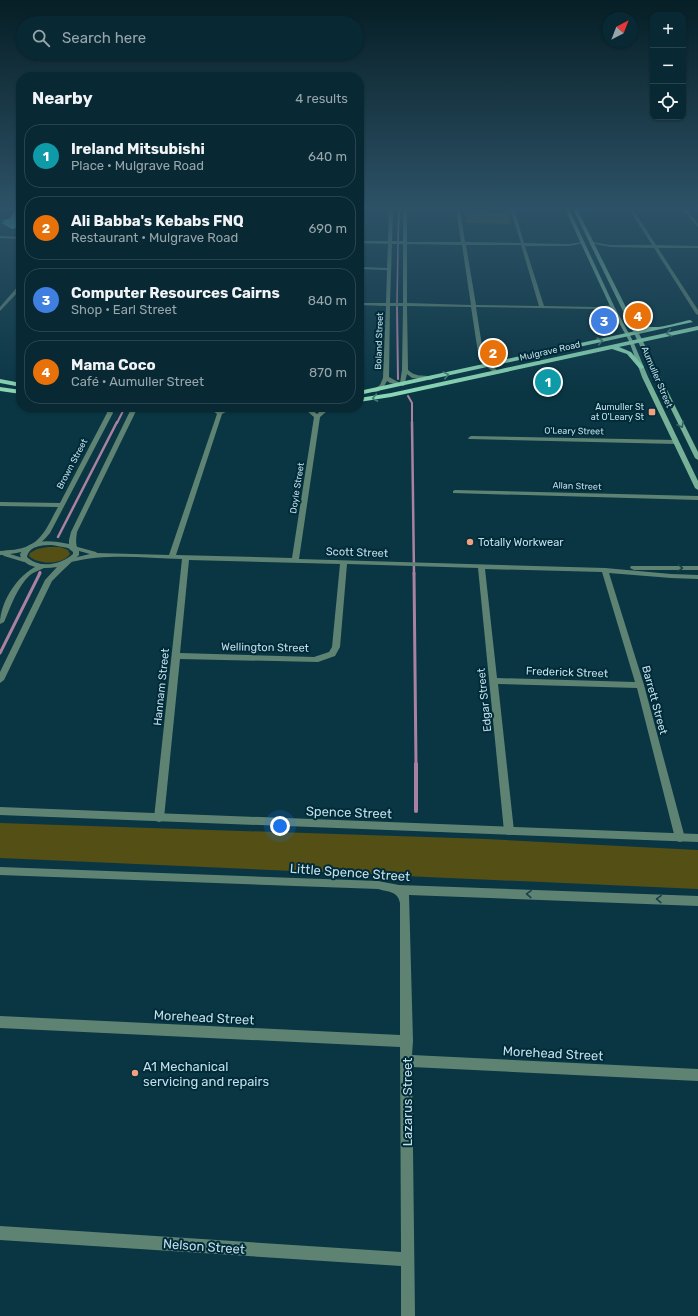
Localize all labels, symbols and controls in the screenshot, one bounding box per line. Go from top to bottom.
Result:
north arrow [602,12,638,48]
map controls [650,12,686,120]
button: + [650,12,686,48]
search box [16,16,364,60]
icon: search [30,27,52,49]
text: Search here [62,29,146,47]
button: − [650,48,686,84]
button: locate [650,84,686,120]
text: Nearby [32,88,93,108]
text: 4 results [295,91,348,106]
text: Ireland Mitsubishi [71,140,205,158]
text: 1 [43,149,49,164]
text: 640 m [308,149,347,164]
text: Place · Mulgrave Road [71,158,204,173]
text: Ali Babba's Kebabs FNQ [71,212,244,230]
text: 2 [42,221,50,236]
text: 690 m [308,221,347,236]
text: Restaurant · Mulgrave Road [71,230,238,245]
text: Computer Resources Cairns [71,284,280,302]
text: 3 [42,293,50,308]
text: 840 m [308,293,347,308]
pin: 4 [625,301,651,331]
text: Shop · Earl Street [71,302,177,317]
pin: 3 [591,306,617,336]
street label: Boland Street [373,312,385,370]
one-way arrow [665,329,672,337]
one-way arrow [597,337,604,345]
pin: 2 [480,338,506,368]
street label: Mulgrave Road [519,339,581,363]
street label: Aumuller Street [640,345,675,410]
text: Mama Coco [71,356,156,374]
text: 4 [42,365,50,380]
text: 870 m [309,365,347,380]
pin: 1 [535,367,561,397]
one-way arrow [443,372,449,380]
text: Café · Aumuller Street [71,374,204,389]
one-way arrow [372,393,378,402]
place label: Aumuller St at O'Leary St [591,402,644,422]
marker: Aumuller St at O'Leary St [647,407,657,417]
one-way arrow [676,420,684,428]
street label: O'Leary Street [544,425,604,437]
street label: Brown Street [55,437,90,491]
street label: Doyle Street [288,461,306,514]
street label: Allan Street [552,480,602,492]
place label: Totally Workwear [478,536,564,549]
marker: Totally Workwear [465,537,475,547]
street label: Scott Street [326,545,389,560]
one-way arrow [677,564,683,572]
street label: Wellington Street [221,640,310,655]
street label: Hannam Street [151,647,172,726]
street label: Barrett Street [639,664,670,737]
street label: Frederick Street [526,665,609,680]
street label: Edgar Street [475,667,494,733]
street label: Spence Street [306,803,392,821]
your location [270,816,290,836]
street label: Little Spence Street [289,861,411,884]
one-way arrow [526,890,532,899]
one-way arrow [656,895,662,904]
street label: Morehead Street [153,1007,255,1028]
street label: Morehead Street [502,1043,604,1064]
street label: Lazarus Street [400,1058,415,1146]
place label: A1 Mechanical servicing and repairs [143,1059,269,1090]
marker: A1 Mechanical servicing and repairs [130,1068,140,1078]
street label: Nelson Street [162,1236,245,1257]

